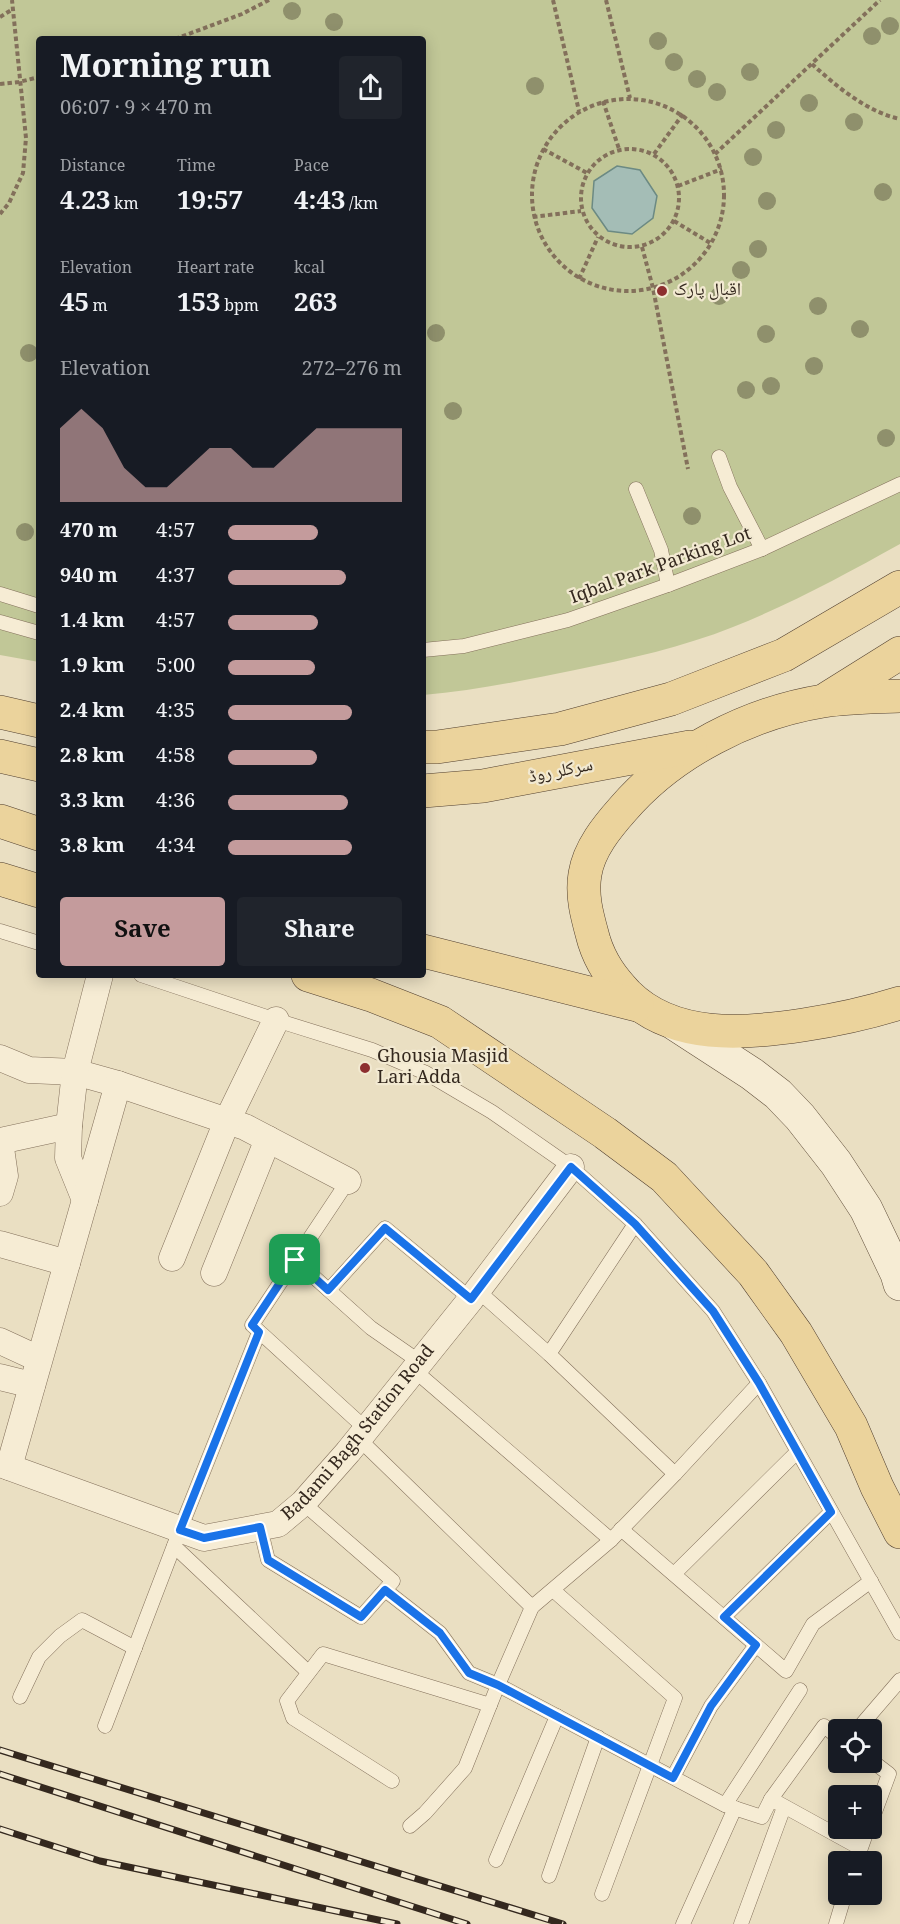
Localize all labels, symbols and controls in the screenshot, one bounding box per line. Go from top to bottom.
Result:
text: Morning run [60,42,272,98]
button: share [339,56,402,119]
text: 06:07 · 9 × 470 m [60,93,212,127]
text: Distance [60,154,125,181]
text: Time [177,154,216,181]
text: Pace [294,154,329,181]
text: 4.23 [60,181,111,225]
text: 19:57 [177,181,243,225]
text: 4:43 [294,181,346,225]
text: km [111,192,139,219]
text: /km [346,192,378,219]
text: Elevation [60,256,132,283]
text: Heart rate [177,256,254,283]
text: kcal [294,256,325,283]
place label: اقبال پارک [674,276,741,306]
text: 45 [60,283,89,327]
text: 153 [177,283,221,327]
text: 263 [294,283,338,327]
marker: اقبال پارک [655,284,669,298]
text: m [89,294,108,321]
text: bpm [221,294,259,321]
text: Elevation [60,354,150,388]
text: 272–276 m [302,354,402,388]
text: 470 m [60,516,118,550]
text: 4:57 [156,516,195,550]
street label: Iqbal Park Parking Lot [566,520,756,614]
text: 940 m [60,561,118,595]
text: 4:37 [156,561,195,595]
text: 1.4 km [60,606,125,640]
text: 4:57 [156,606,195,640]
text: 1.9 km [60,651,125,685]
text: 5:00 [156,651,195,685]
text: 2.4 km [60,696,125,730]
text: 4:35 [156,696,195,730]
text: 2.8 km [60,741,125,775]
text: 4:58 [156,741,195,775]
street label: سرکلر روڈ [526,751,596,793]
text: 3.3 km [60,786,125,820]
text: 4:36 [156,786,195,820]
text: 3.8 km [60,831,125,865]
text: 4:34 [156,831,195,865]
button: Save [60,897,225,966]
button: Share [237,897,402,966]
place label: Ghousia Masjid Lari Adda [377,1043,508,1094]
marker: Ghousia Masjid Lari Adda [358,1061,372,1075]
pin [269,1234,320,1285]
icon: arrive [278,1243,311,1276]
street label: Badami Bagh Station Road [275,1339,443,1529]
map controls [828,1719,882,1905]
button: locate [828,1719,882,1773]
button: + [828,1785,882,1839]
button: − [828,1851,882,1905]

